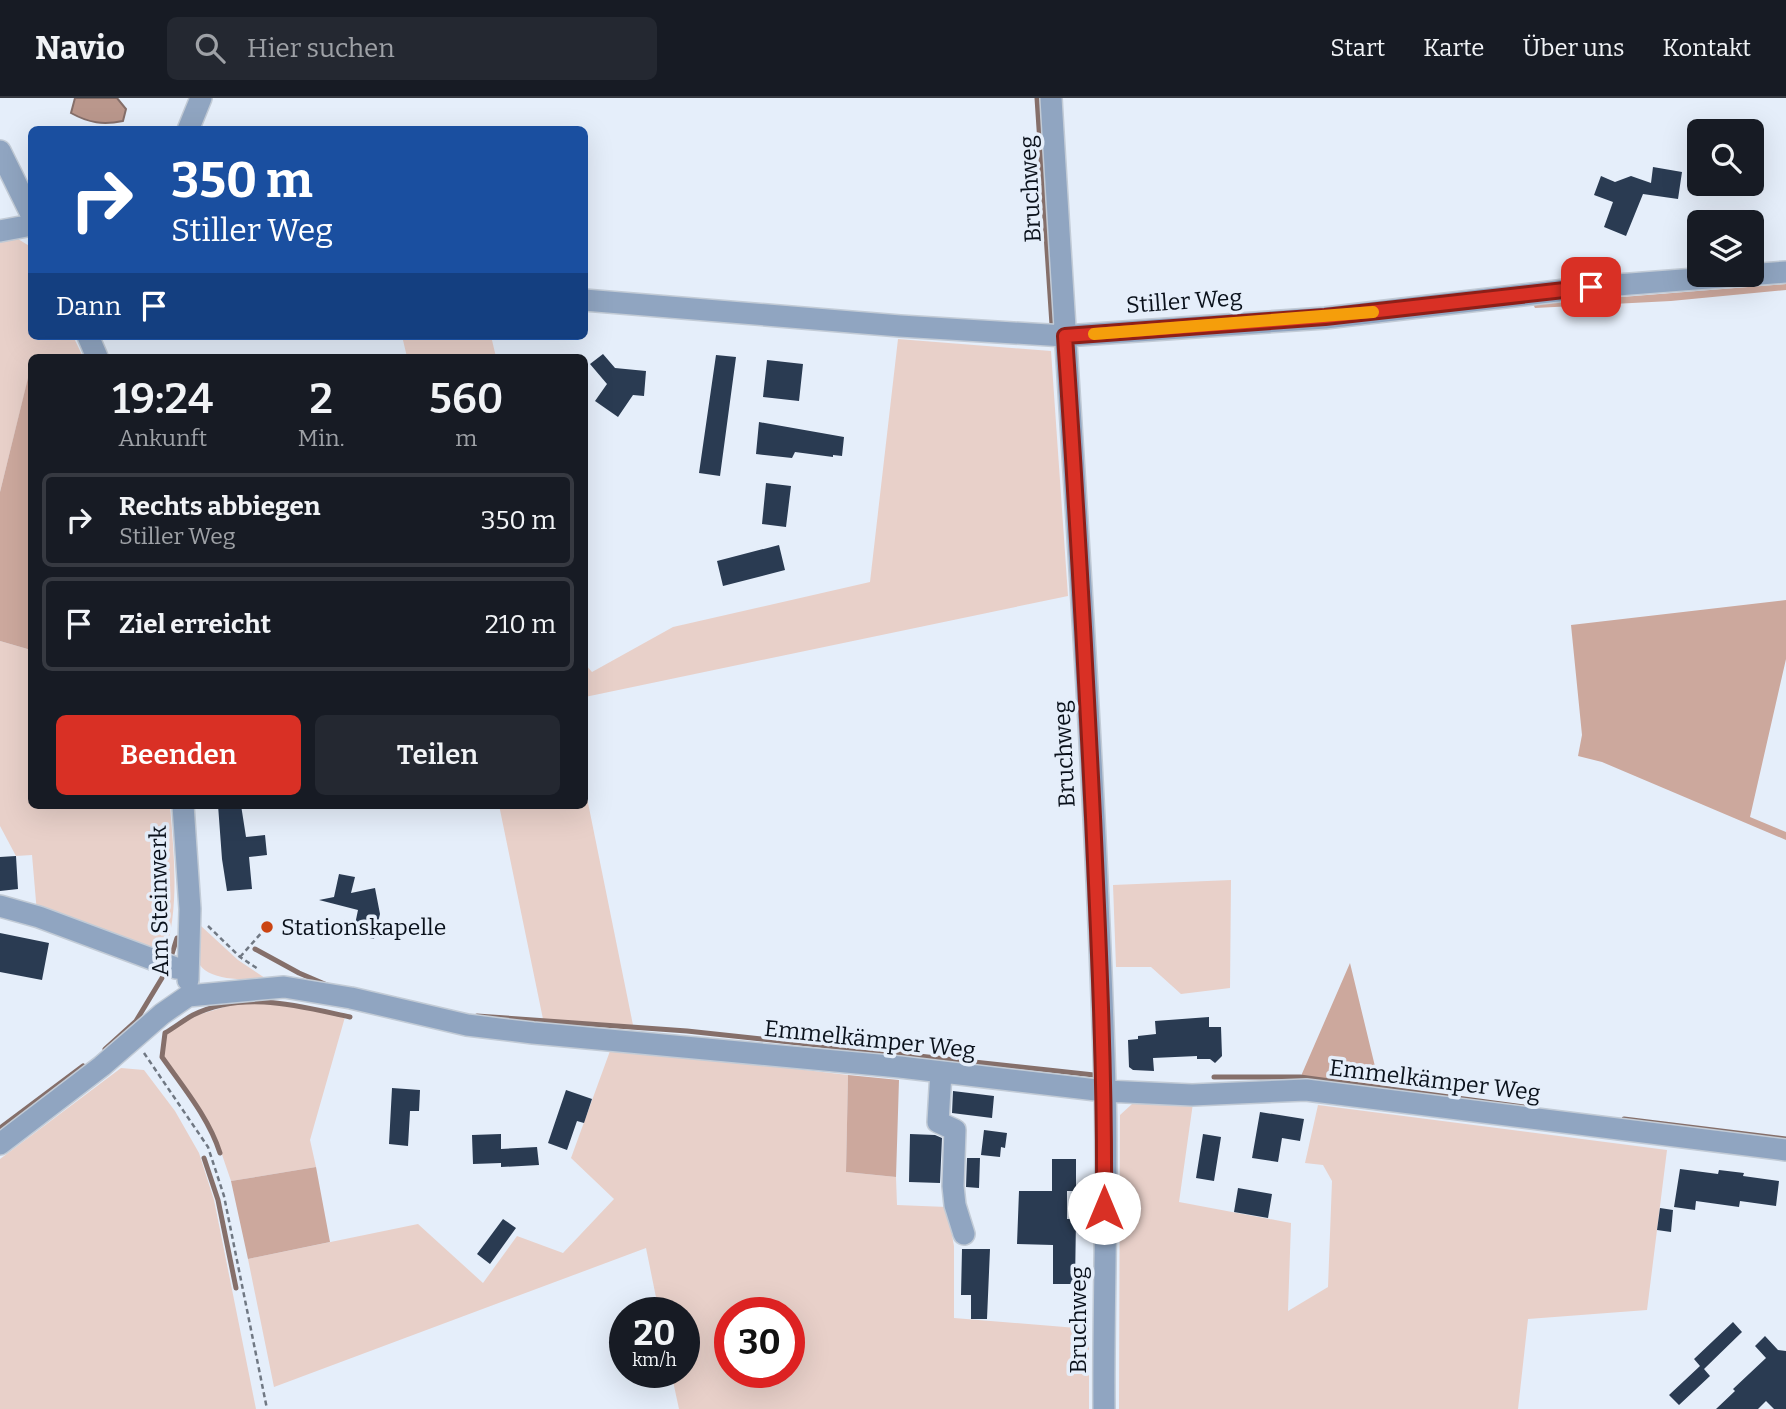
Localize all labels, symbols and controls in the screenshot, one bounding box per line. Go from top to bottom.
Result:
search box [167,17,657,80]
text: Navio [35,28,125,68]
icon: search [191,29,229,67]
text: Hier suchen [247,33,395,64]
text: Start [1330,34,1385,62]
text: Karte [1423,34,1485,62]
text: Über uns [1523,34,1625,62]
text: Kontakt [1663,34,1751,62]
map controls [1687,119,1764,287]
button: search [1687,119,1764,196]
street label: Bruchweg [1013,135,1047,243]
text: 350 m [171,151,313,210]
icon: right [56,154,147,245]
button: layers [1687,210,1764,287]
text: Stiller Weg [171,211,333,249]
pin [1561,257,1621,317]
icon: arrive [1572,268,1610,306]
street label: Stiller Weg [1125,283,1243,319]
icon: arrive [135,287,173,325]
text: Dann [56,291,121,322]
text: 19:24 [113,374,213,424]
text: 2 [309,374,333,424]
text: 560 [429,374,503,424]
text: Ankunft [119,424,207,452]
text: Min. [298,424,345,452]
text: m [455,424,477,452]
text: Rechts abbiegen [119,491,321,522]
icon: right [60,501,98,539]
text: 350 m [481,505,556,536]
text: Stiller Weg [119,522,236,550]
icon: arrive [60,605,98,643]
text: Ziel erreicht [119,609,271,640]
text: 210 m [485,609,556,640]
street label: Bruchweg [1047,700,1081,808]
button: Beenden [56,715,301,795]
button: Teilen [315,715,560,795]
street label: Am Steinwerk [144,825,174,977]
place label: Stationskapelle [281,913,446,941]
marker: Stationskapelle [259,919,275,935]
street label: Emmelkämper Weg [763,1014,977,1064]
street label: Emmelkämper Weg [1328,1053,1542,1107]
position arrow [1067,1171,1141,1245]
street label: Bruchweg [1064,1266,1092,1374]
speed limit sign: 30 [714,1297,805,1388]
text: 20 [634,1312,675,1354]
text: km/h [632,1349,677,1371]

